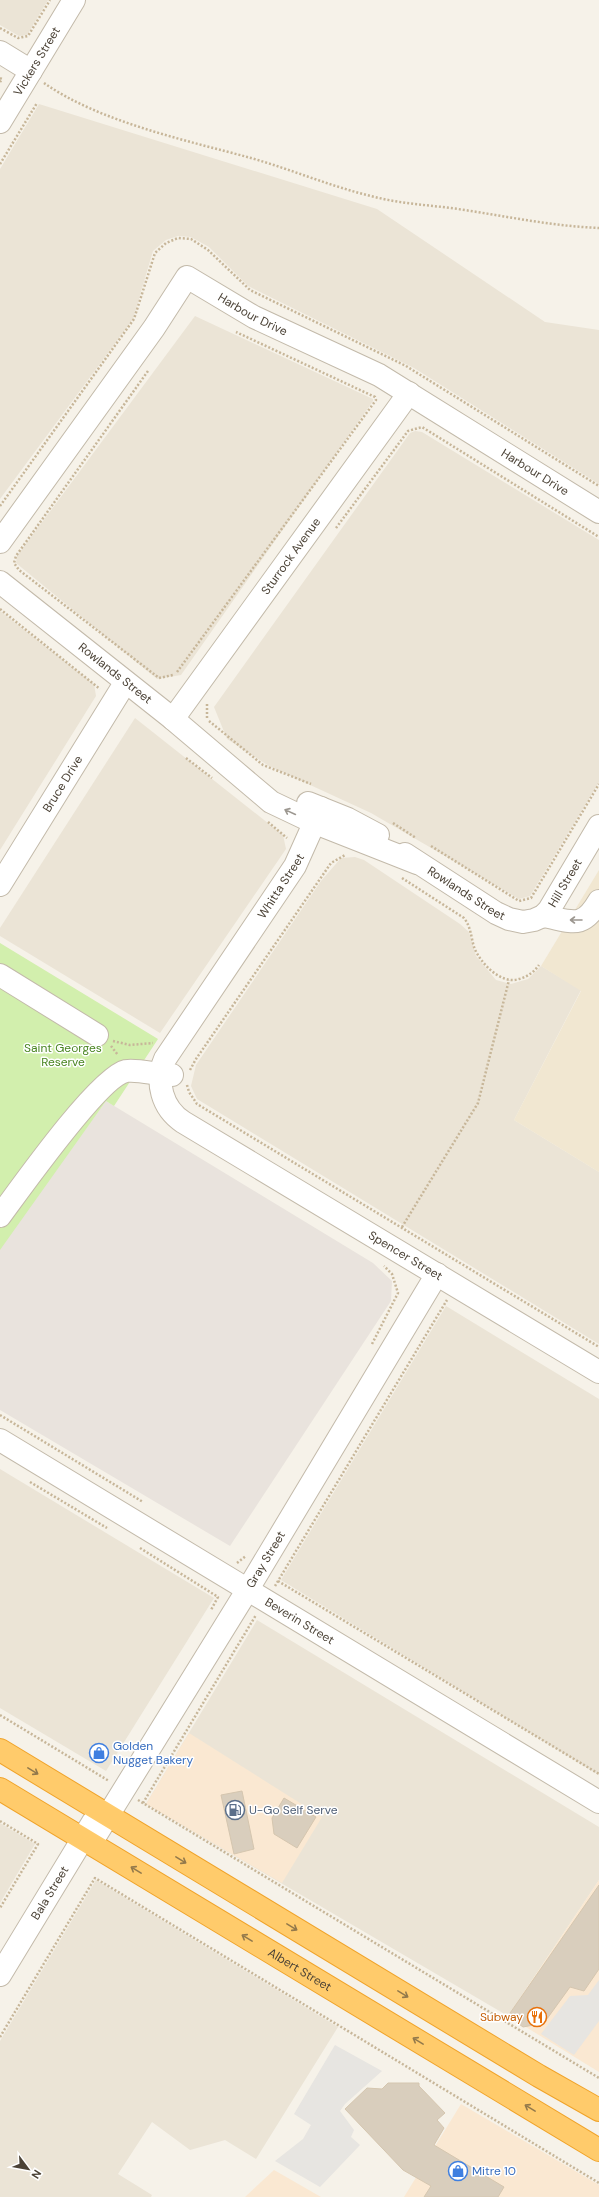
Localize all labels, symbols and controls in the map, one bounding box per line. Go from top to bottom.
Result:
street label: Vickers Street [10,24,64,99]
street label: Harbour Drive [215,289,290,339]
street label: Harbour Drive [498,445,572,499]
street label: Sturrock Avenue [258,514,324,598]
street label: Rowlands Street [75,639,156,708]
street label: Bruce Drive [39,752,86,815]
one-way arrow [284,808,296,815]
street label: Whitta Street [254,850,308,922]
street label: Hill Street [544,856,586,910]
street label: Rowlands Street [424,863,508,924]
one-way arrow [570,917,583,924]
park label: Saint Georges Reserve [24,1040,102,1070]
street label: Spencer Street [365,1227,446,1284]
street label: Gray Street [242,1528,289,1591]
street label: Beverin Street [262,1594,337,1648]
place label: Golden Nugget Bakery [113,1738,193,1768]
shop icon: Golden Nugget Bakery [88,1742,110,1764]
one-way arrow [27,1767,39,1775]
fuel station icon: U-Go Self Serve [224,1799,246,1821]
place label: U-Go Self Serve [249,1802,338,1818]
one-way arrow [175,1856,187,1864]
street label: Bala Street [27,1863,73,1923]
one-way arrow [130,1866,142,1874]
one-way arrow [286,1923,298,1931]
one-way arrow [241,1933,253,1941]
street label: Albert Street [265,1944,335,1995]
one-way arrow [397,1990,409,1998]
restaurant icon: Subway [526,2006,548,2028]
place label: Subway [480,2009,523,2025]
one-way arrow [412,2037,424,2045]
one-way arrow [524,2104,536,2112]
north arrow [8,2149,48,2189]
shop icon: Mitre 10 [447,2160,469,2182]
place label: Mitre 10 [472,2163,516,2179]
text: N [28,2167,45,2181]

